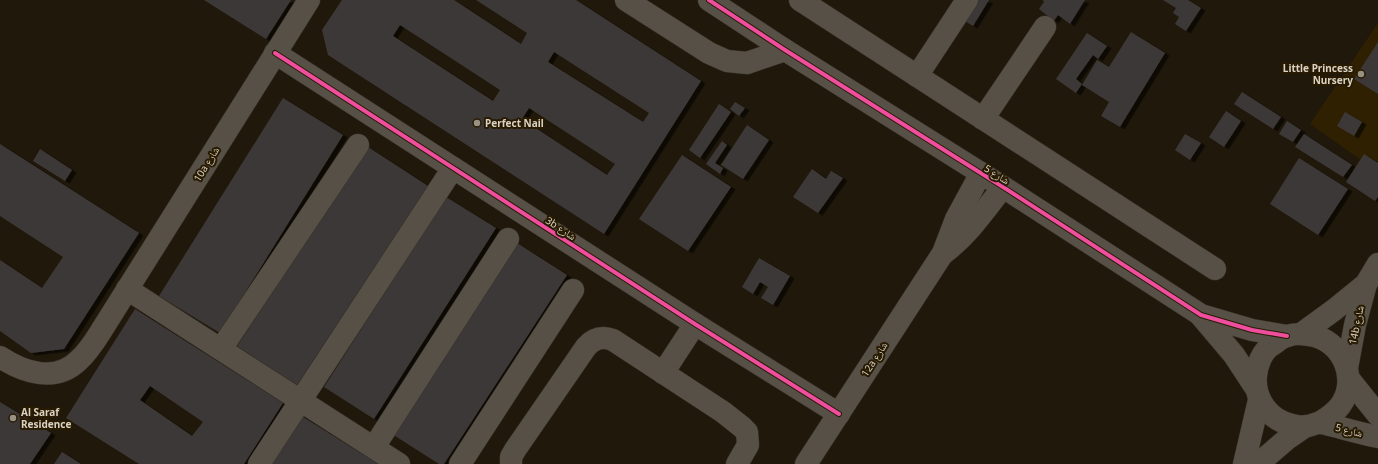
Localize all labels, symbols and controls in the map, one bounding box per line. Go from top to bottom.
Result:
place label: Little Princess Nursery [1283,61,1353,87]
marker: Little Princess Nursery [1356,69,1366,79]
place label: Perfect Nail [485,116,544,130]
marker: Perfect Nail [472,118,482,128]
street label: 10a شارع [190,144,222,184]
street label: شارع 5 [982,161,1013,187]
street label: 3b شارع [543,213,579,243]
street label: 14b شارع [1345,304,1367,346]
street label: 12a شارع [858,339,891,379]
place label: Al Saraf Residence [21,405,71,431]
marker: Al Saraf Residence [8,413,18,423]
street label: شارع 5 [1334,420,1364,440]

